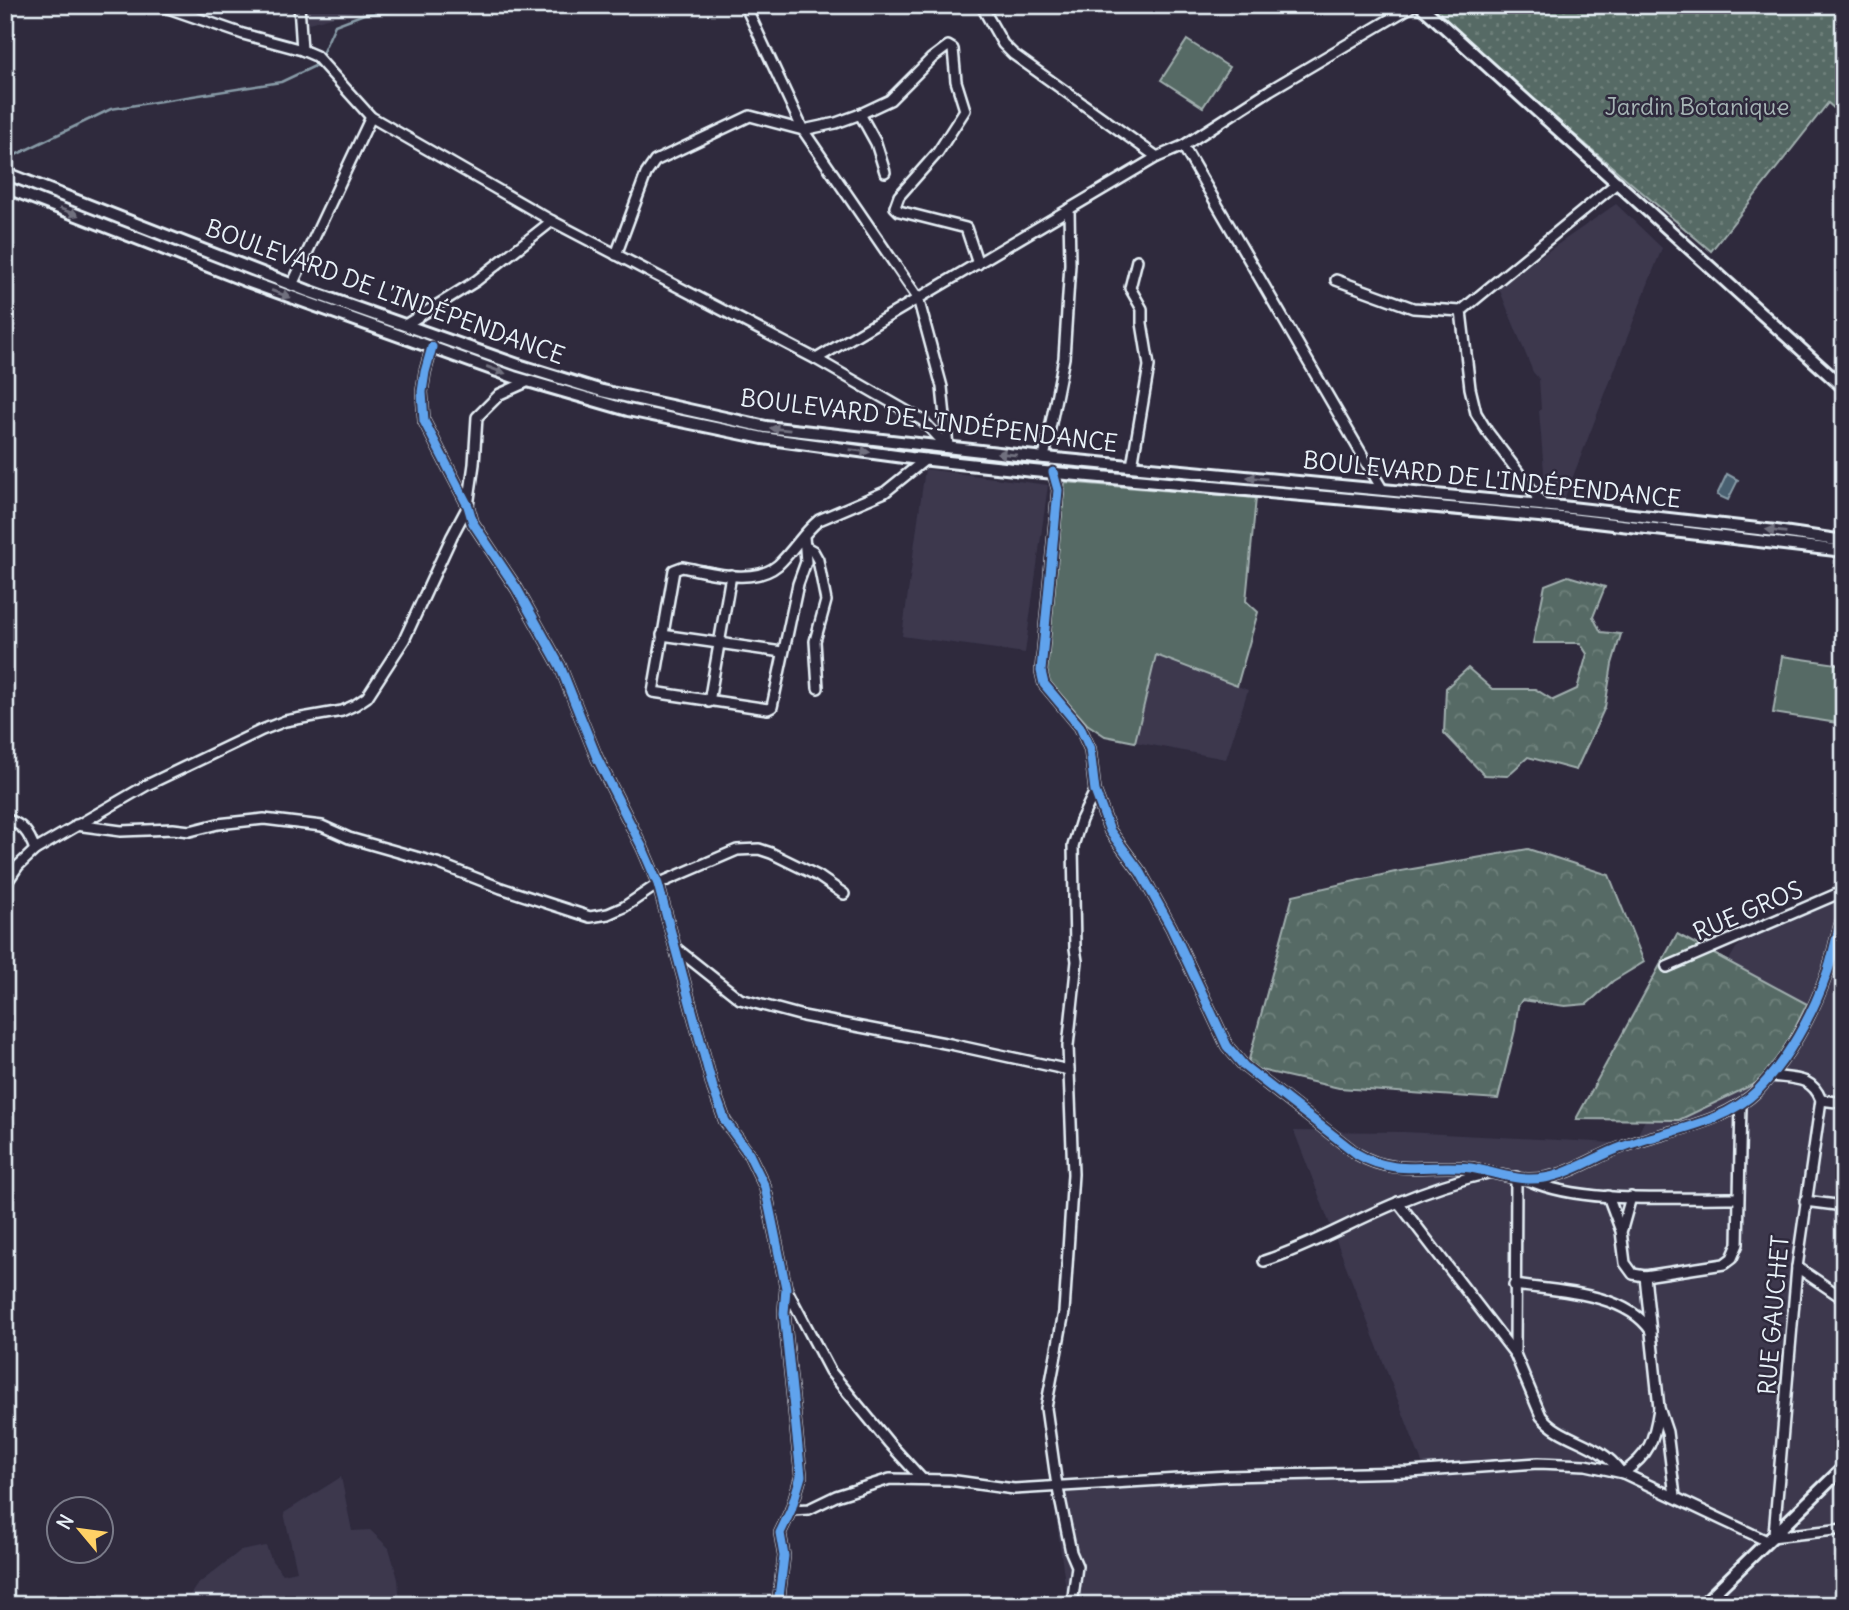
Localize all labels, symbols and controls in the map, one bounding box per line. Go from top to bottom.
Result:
park label: Jardin Botanique [1605,91,1789,121]
one-way arrow [58,207,79,218]
street label: BOULEVARD DE L'INDÉPENDANCE [202,212,569,370]
one-way arrow [271,288,292,299]
one-way arrow [485,365,506,376]
street label: BOULEVARD DE L'INDÉPENDANCE [739,382,1120,458]
one-way arrow [769,423,791,434]
street label: BOULEVARD DE L'INDÉPENDANCE [1302,444,1683,514]
one-way arrow [850,446,872,457]
one-way arrow [995,448,1017,459]
one-way arrow [1246,472,1268,483]
one-way arrow [1765,525,1787,536]
street label: RUE GROS [1688,874,1807,947]
street label: RUE GAUCHET [1751,1234,1795,1396]
north arrow [46,1494,116,1564]
text: N [51,1510,79,1533]

